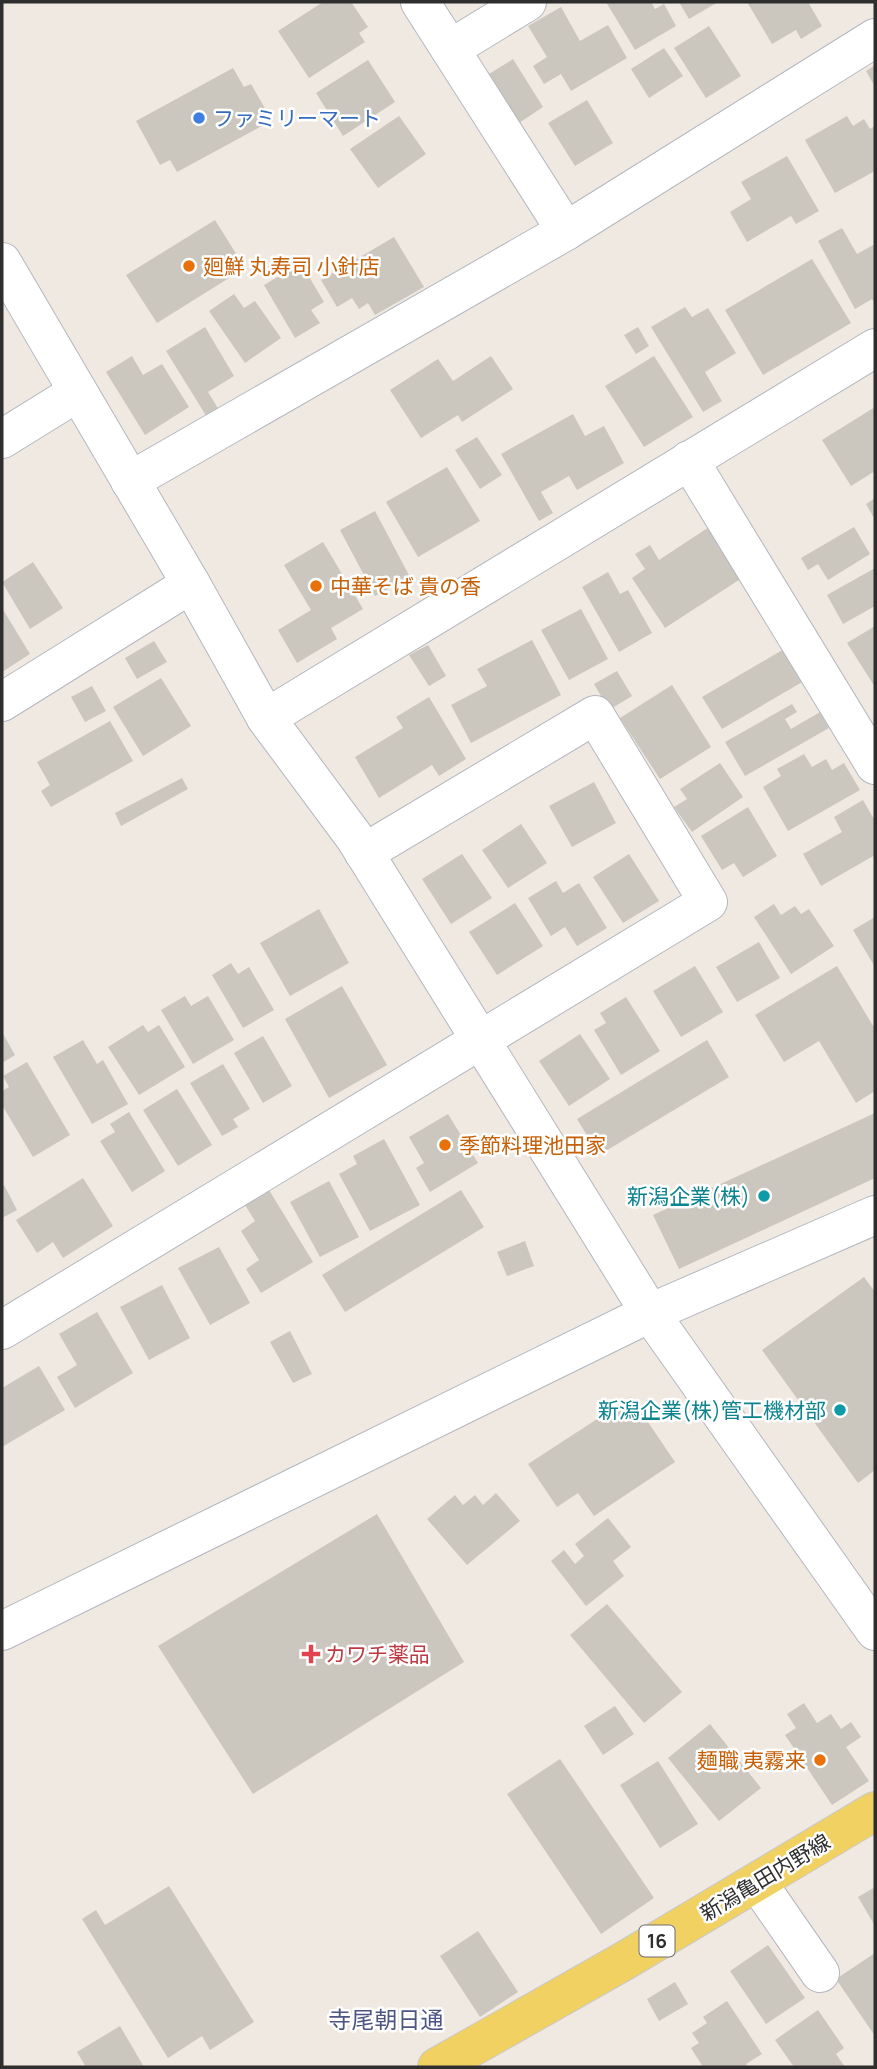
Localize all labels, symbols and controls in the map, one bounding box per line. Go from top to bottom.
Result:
place label: ファミリーマート [213,104,381,132]
marker: ファミリーマート [191,110,207,126]
place label: 廻鮮 丸寿司 小針店 [203,252,379,280]
marker: 廻鮮 丸寿司 小針店 [181,258,197,274]
place label: 中華そば 貴の香 [330,572,481,600]
marker: 中華そば 貴の香 [308,578,324,594]
place label: 季節料理池田家 [459,1131,606,1159]
marker: 季節料理池田家 [437,1137,453,1153]
place label: 新潟企業(株) [627,1182,750,1210]
marker: 新潟企業(株) [756,1188,772,1204]
place label: 新潟企業(株)管工機材部 [598,1396,826,1424]
marker: 新潟企業(株)管工機材部 [832,1402,848,1418]
place label: カワチ薬品 [325,1640,430,1668]
marker: カワチ薬品 [303,1646,319,1662]
place label: 麺職 夷霧来 [697,1746,806,1774]
marker: 麺職 夷霧来 [812,1752,828,1768]
street label: 新潟亀田内野線 [695,1827,835,1927]
road number: 16 [640,1926,674,1956]
district label: 寺尾朝日通 [329,2003,444,2035]

